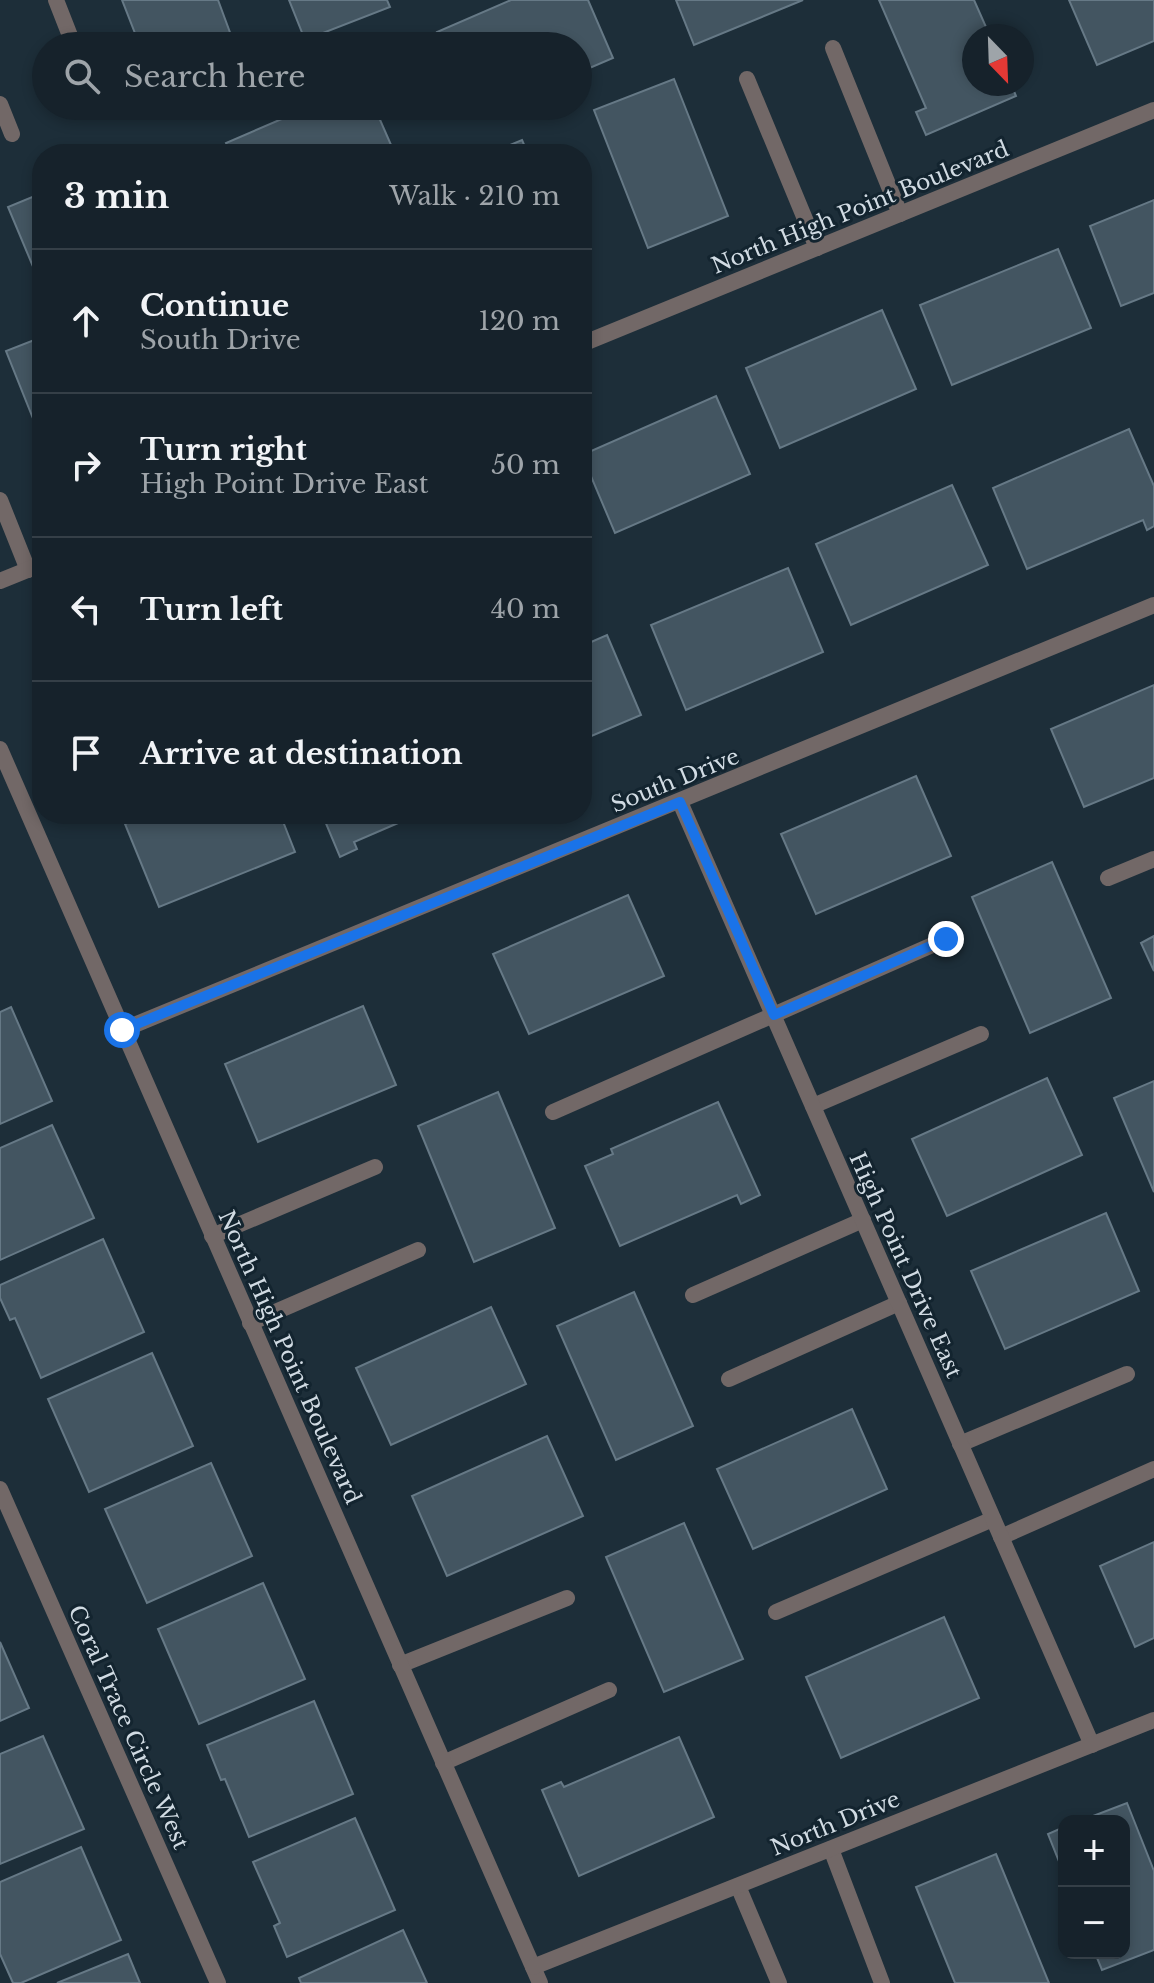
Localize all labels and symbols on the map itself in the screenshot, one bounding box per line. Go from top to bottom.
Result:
north arrow [962,24,1034,96]
street label: North High Point Boulevard [708,135,1013,280]
street label: South Drive [607,742,743,818]
route end [928,921,964,957]
route start [104,1012,140,1048]
street label: High Point Drive East [844,1148,968,1383]
street label: North High Point Boulevard [212,1206,367,1508]
street label: Coral Trace Circle West [62,1601,195,1854]
street label: North Drive [767,1785,904,1862]

